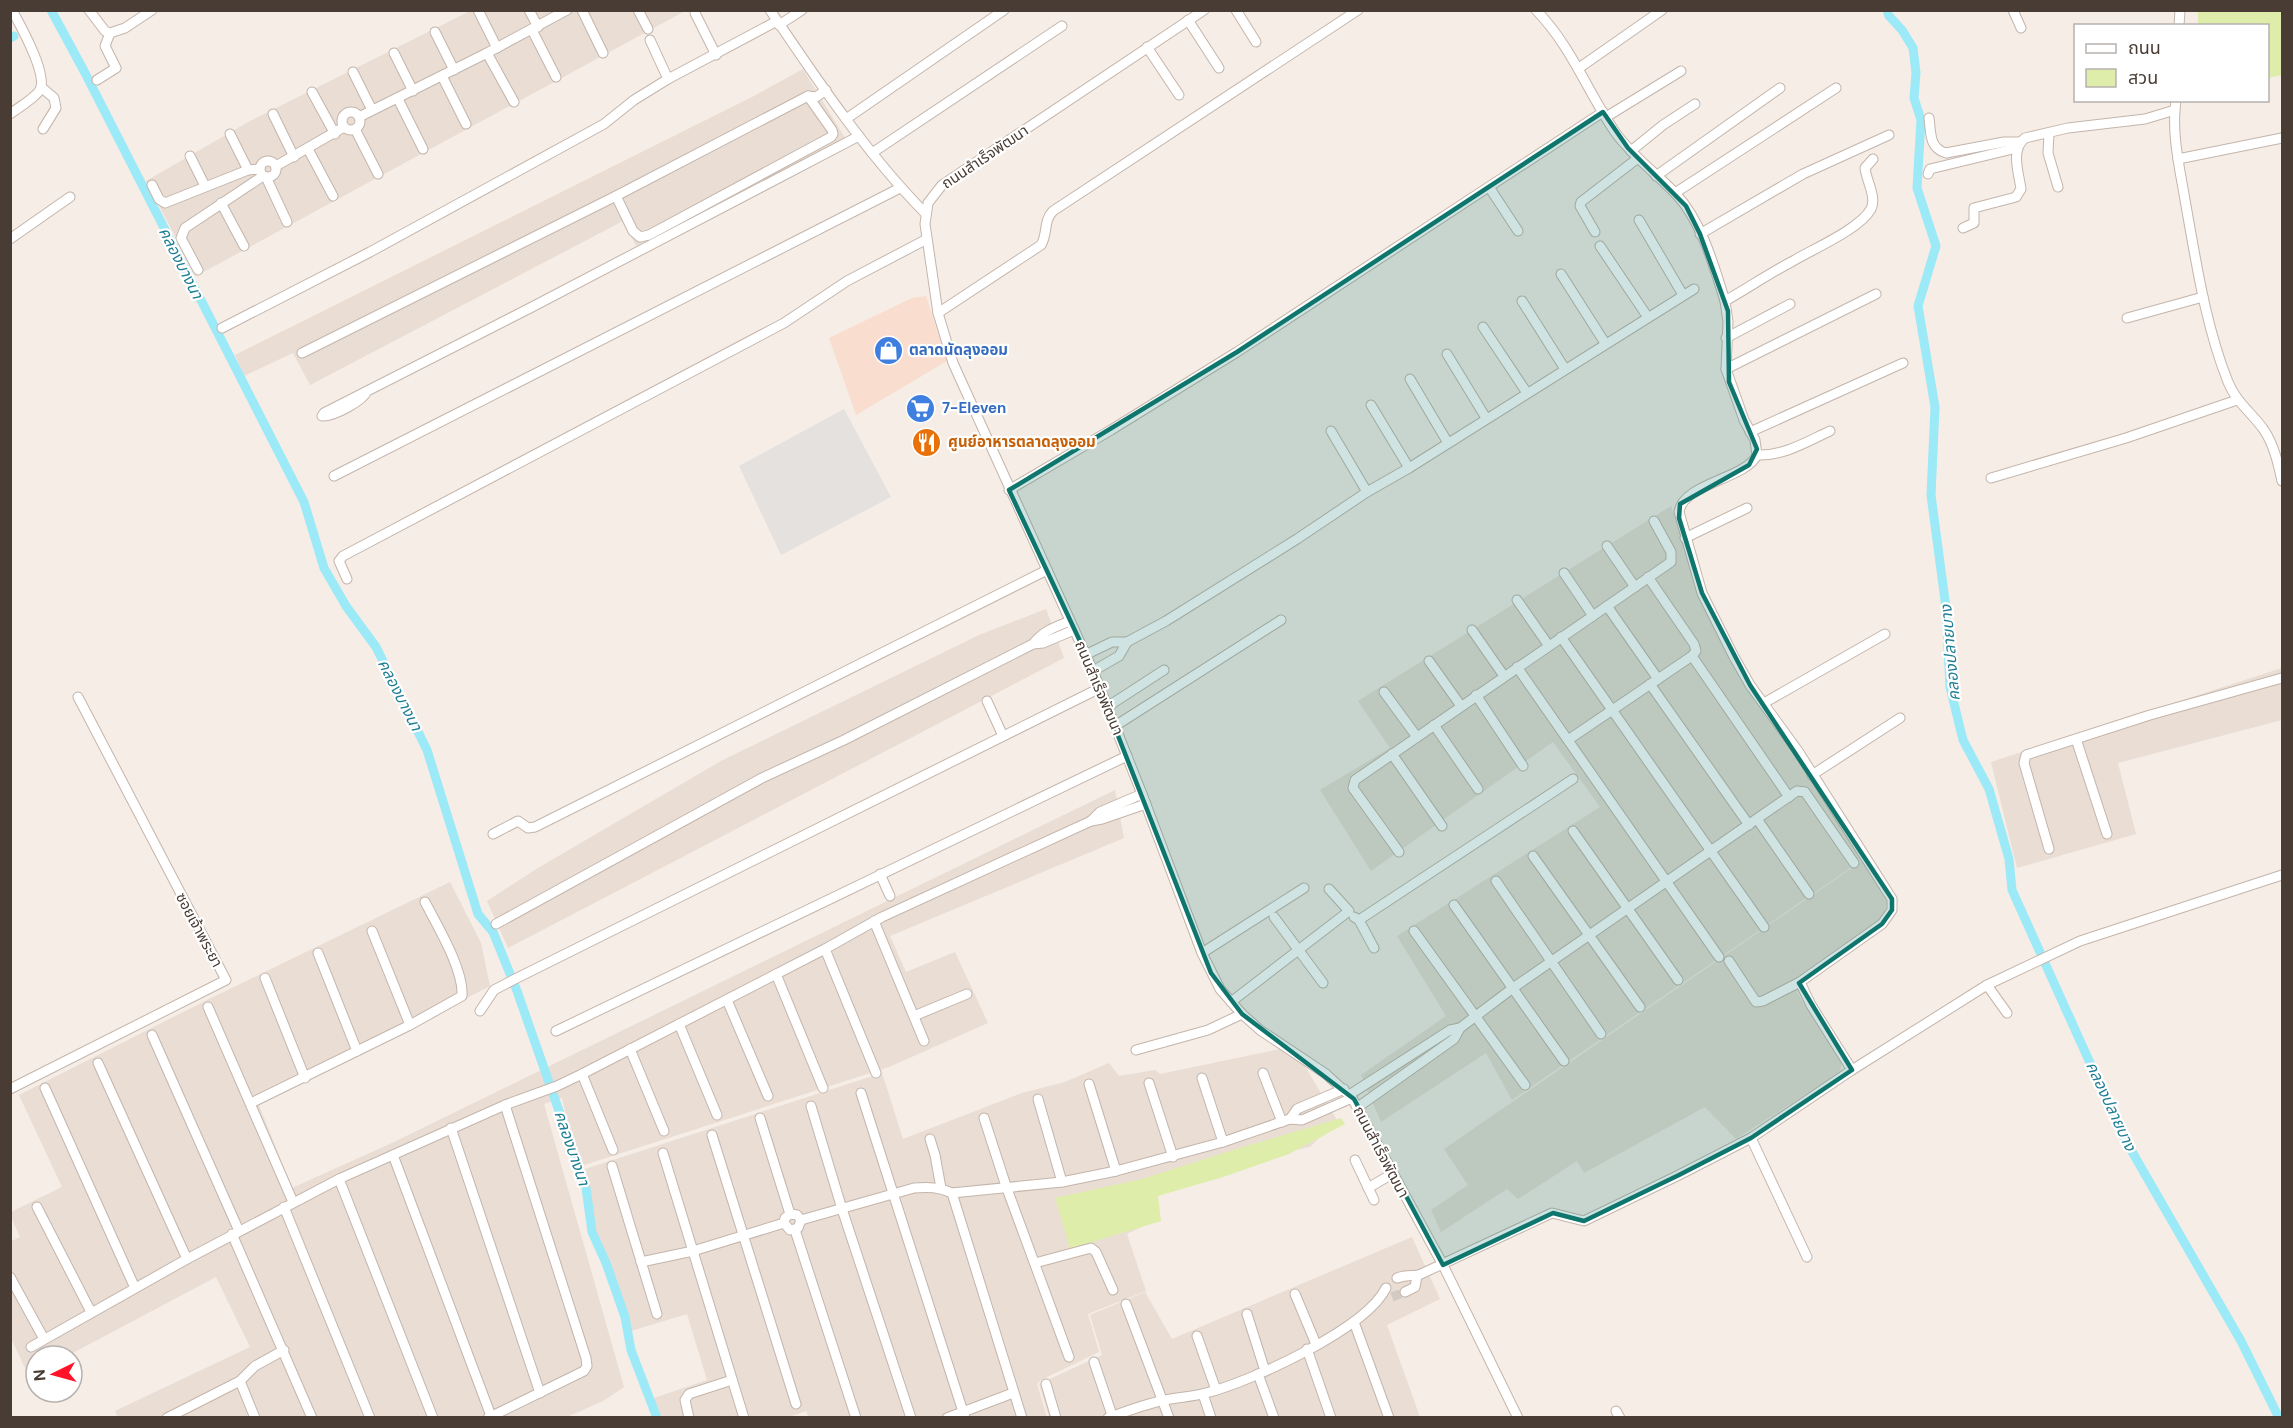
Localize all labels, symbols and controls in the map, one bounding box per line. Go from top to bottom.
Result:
legend [2074,24,2269,102]
text: ถนน [2128,36,2161,60]
text: สวน [2128,66,2158,90]
street label: ถนนสำเร็จพัฒนา [938,120,1032,194]
water label: คลองบางนา [154,224,209,304]
shop icon: ตลาดนัดลุงออม [872,334,904,366]
place label: ตลาดนัดลุงออม [909,340,1008,360]
supermarket icon: 7-Eleven [905,392,937,424]
place label: 7-Eleven [942,398,1006,418]
restaurant icon: ศูนย์อาหารตลาดลุงออม [911,426,943,458]
place label: ศูนย์อาหารตลาดลุงออม [948,432,1096,452]
water label: คลองปลายบาง [1935,603,1965,702]
street label: ถนนสำเร็จพัฒนา [1070,638,1128,738]
water label: คลองบางนา [373,656,428,736]
street label: ซอยเจ้าพระยา [171,889,227,971]
water label: คลองปลายบาง [2081,1058,2141,1155]
street label: ถนนสำเร็จพัฒนา [1348,1103,1414,1201]
water label: คลองบางนา [549,1108,595,1190]
north arrow [24,1344,84,1404]
text: N [29,1369,51,1382]

